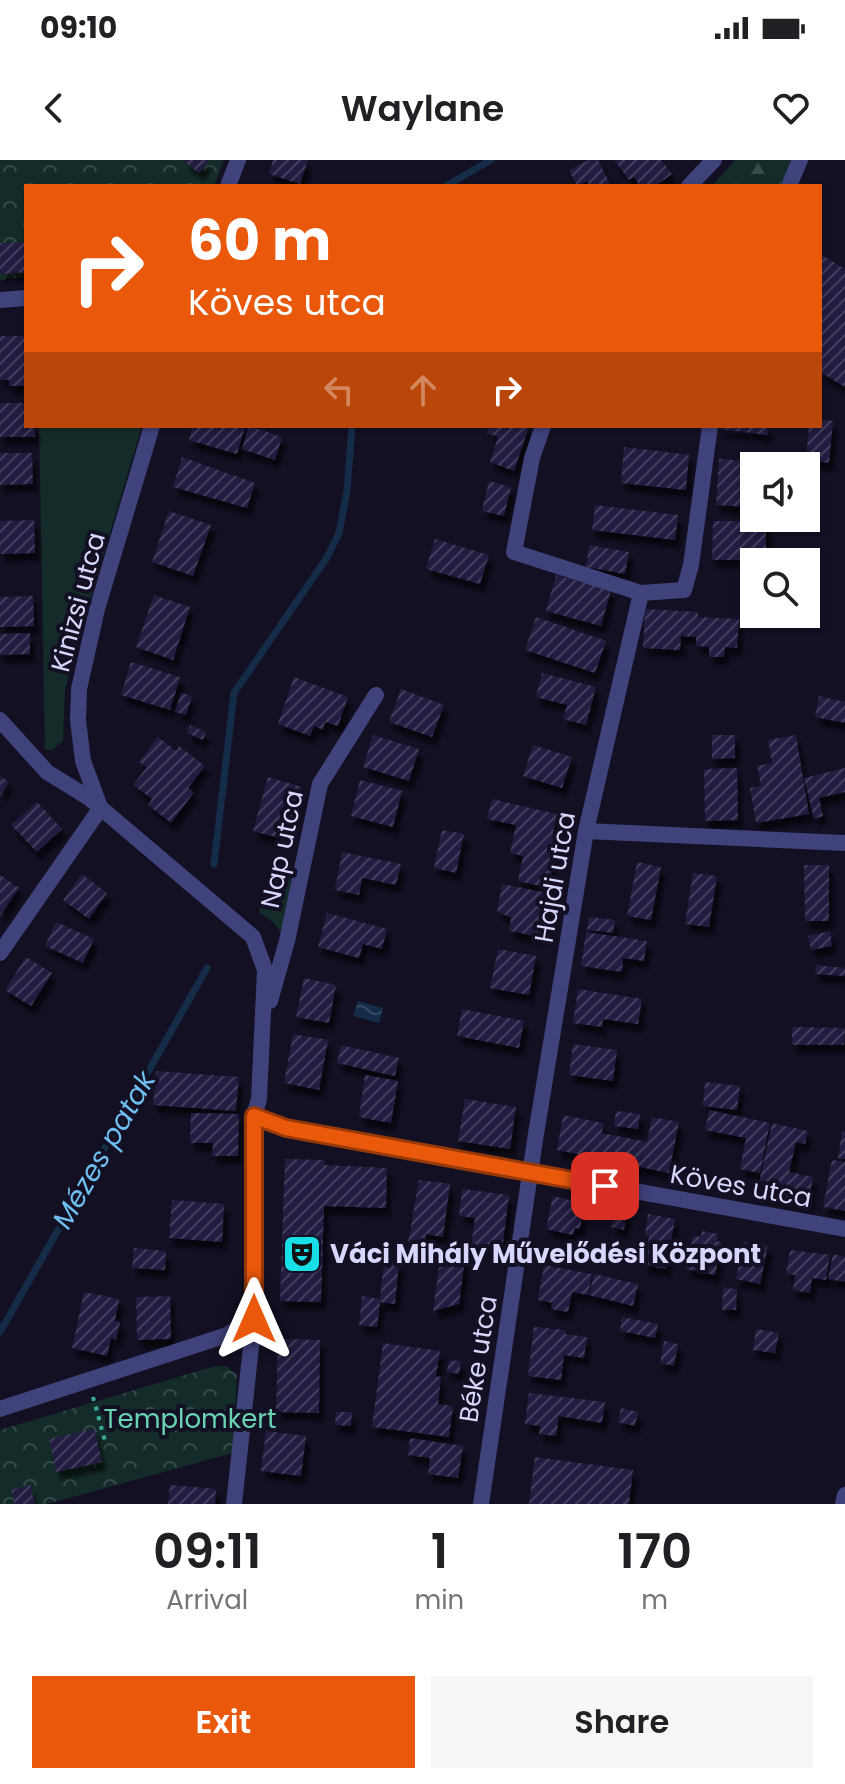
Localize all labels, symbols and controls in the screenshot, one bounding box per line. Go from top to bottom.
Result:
text: 09:10 [40,6,117,49]
text: Waylane [341,83,504,134]
icon: back [32,86,76,130]
icon: heart [769,86,813,130]
text: 60 m [188,201,331,280]
icon: right [56,216,160,320]
text: Köves utca [188,277,386,328]
icon: left [317,368,361,412]
icon: ahead [401,368,445,412]
icon: right [485,368,529,412]
map controls [740,452,820,628]
button: sound [740,452,820,532]
street label: Kinizsi utca [42,528,114,676]
button: search [740,548,820,628]
street label: Nap utca [252,787,312,911]
street label: Hajdi utca [526,809,584,945]
water label: Mézes patak [43,1063,166,1236]
pin [571,1152,639,1220]
street label: Köves utca [668,1156,814,1216]
icon: arrive [583,1164,627,1208]
theatre icon: Váci Mihály Művelődési Központ [281,1233,323,1275]
place label: Váci Mihály Művelődési Központ [330,1236,761,1272]
position arrow [212,1277,296,1361]
street label: Béke utca [450,1293,506,1425]
park label: Templomkert [103,1401,277,1437]
text: 09:11 [153,1518,261,1585]
text: 1 [431,1518,448,1585]
text: 170 [617,1518,692,1585]
text: Arrival [166,1582,248,1618]
text: min [414,1582,464,1618]
text: m [641,1582,668,1618]
button: Exit [32,1676,415,1768]
button: Share [431,1676,813,1768]

